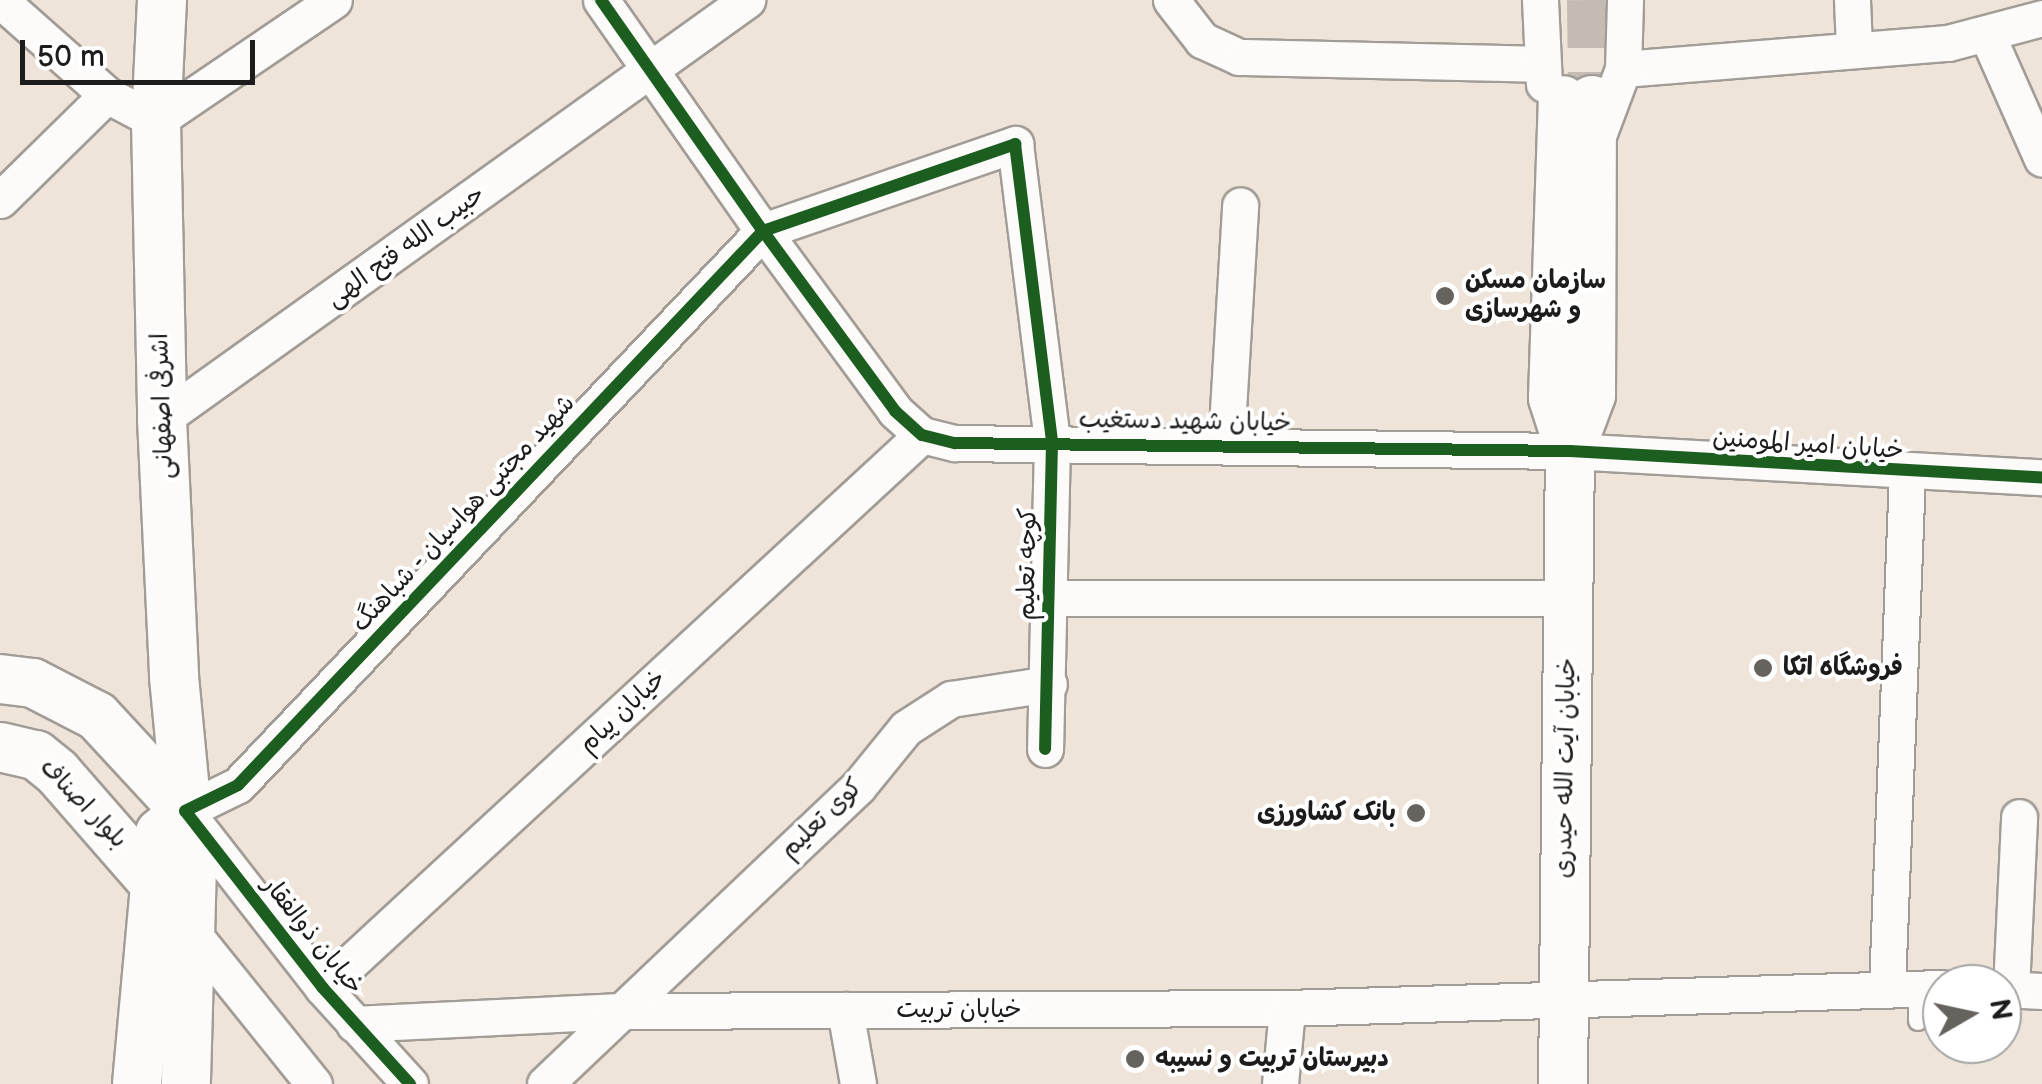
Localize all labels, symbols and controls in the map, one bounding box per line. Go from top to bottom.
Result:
scale bar [25,20,260,82]
text: 50 m [37,39,105,75]
street label: حبیب الله فتح الهی [321,179,491,315]
place label: سازمان مسکن و شهرسازی [1465,267,1606,326]
marker: سازمان مسکن و شهرسازی [1434,285,1456,307]
street label: اشرفی اصفهانی [145,333,181,479]
street label: شهید مجتبی هواسیان - شباهنگ [346,388,582,640]
street label: خیابان شهید دستغیب [1078,405,1292,439]
street label: خیابان امیر المومنین [1711,423,1905,467]
street label: کوچه تعلیم [1012,507,1044,621]
place label: فروشگاه اتکا [1783,653,1903,683]
street label: خیابان آیت الله حیدری [1549,657,1583,879]
marker: فروشگاه اتکا [1752,657,1774,679]
street label: خیابان پیام [573,664,673,760]
street label: بلوار اصناف [33,753,133,855]
street label: کوی تعلیم [775,773,869,865]
place label: بانک کشاورزی [1257,798,1396,828]
marker: بانک کشاورزی [1405,802,1427,824]
street label: خیابان ذوالفقار [255,871,369,1001]
north arrow [1922,964,2022,1064]
street label: خیابان تربیت [896,995,1022,1025]
text: N [1982,997,2018,1023]
place label: دبیرستان تربیت و نسیبه [1155,1044,1389,1074]
marker: دبیرستان تربیت و نسیبه [1124,1048,1146,1070]

